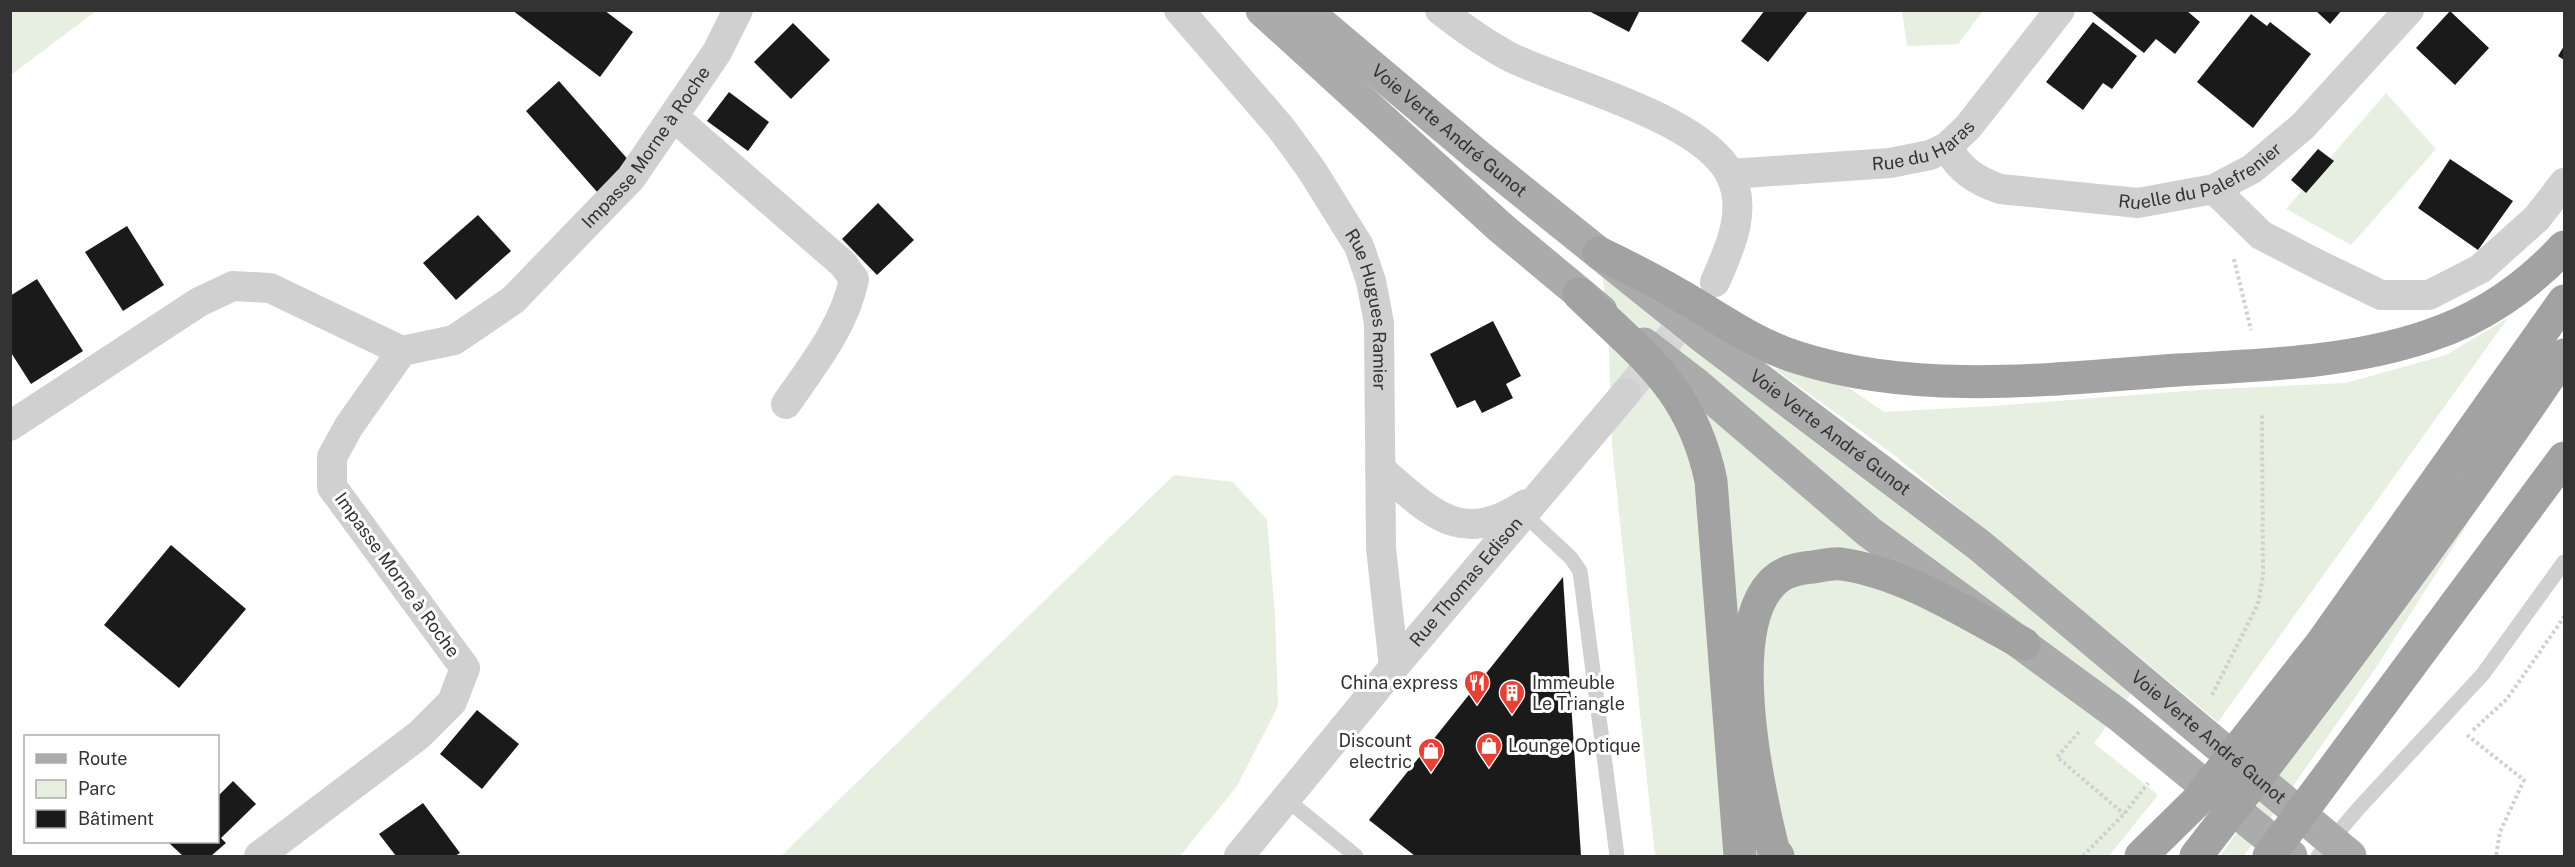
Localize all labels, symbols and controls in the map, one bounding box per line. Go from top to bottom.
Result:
street label: Voie Verte André Gunot [1367,60,1531,201]
street label: Impasse Morne à Roche [577,62,714,232]
street label: Rue du Haras [1871,116,1979,174]
street label: Ruelle du Palefrenier [2117,138,2285,213]
street label: Rue Hugues Ramier [1341,225,1391,391]
street label: Voie Verte André Gunot [1746,365,1915,500]
street label: Impasse Morne à Roche [331,488,464,661]
street label: Rue Thomas Edison [1405,512,1526,651]
street label: Voie Verte André Gunot [2127,666,2290,808]
restaurant icon: China express [1462,668,1492,706]
place label: China express [1341,672,1458,693]
place label: Immeuble Le Triangle [1532,672,1625,714]
building icon: Immeuble Le Triangle [1497,678,1527,716]
place label: Discount electric [1339,730,1412,772]
shop icon: Lounge Optique [1474,731,1504,769]
legend [24,735,219,843]
place label: Lounge Optique [1508,735,1641,756]
shop icon: Discount electric [1416,736,1446,774]
text: Route [78,748,127,769]
text: Parc [78,778,116,799]
text: Bâtiment [78,808,154,829]

